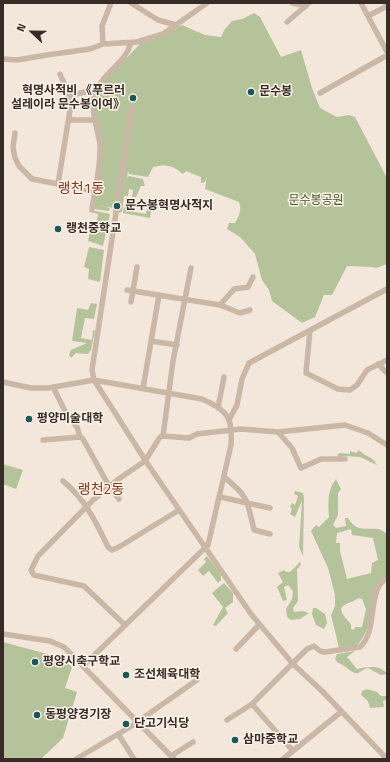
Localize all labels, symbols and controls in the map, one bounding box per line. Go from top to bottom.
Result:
north arrow [12,12,52,52]
text: N [12,21,30,34]
place label: 혁명사적비 《푸르러 설레이라 문수봉이여》 [11,84,125,112]
place label: 문수봉 [259,85,292,99]
marker: 문수봉 [246,87,256,97]
marker: 혁명사적비 《푸르러 설레이라 문수봉이여》 [128,93,138,103]
district label: 랭천1동 [58,182,104,198]
park label: 문수봉공원 [288,194,344,208]
place label: 문수봉혁명사적지 [125,199,213,213]
marker: 문수봉혁명사적지 [112,201,122,211]
place label: 랭천중학교 [66,222,121,236]
marker: 랭천중학교 [53,224,63,234]
place label: 평양미술대학 [37,412,103,426]
marker: 평양미술대학 [24,414,34,424]
district label: 랭천2동 [78,483,124,499]
place label: 평양시축구학교 [43,655,120,669]
marker: 평양시축구학교 [30,657,40,667]
place label: 조선체육대학 [134,668,200,682]
marker: 조선체육대학 [121,670,131,680]
place label: 동평양경기장 [45,708,111,722]
marker: 동평양경기장 [32,710,42,720]
place label: 단고기식당 [134,717,189,731]
marker: 단고기식당 [121,719,131,729]
place label: 삼마중학교 [243,733,298,747]
marker: 삼마중학교 [230,735,240,745]

